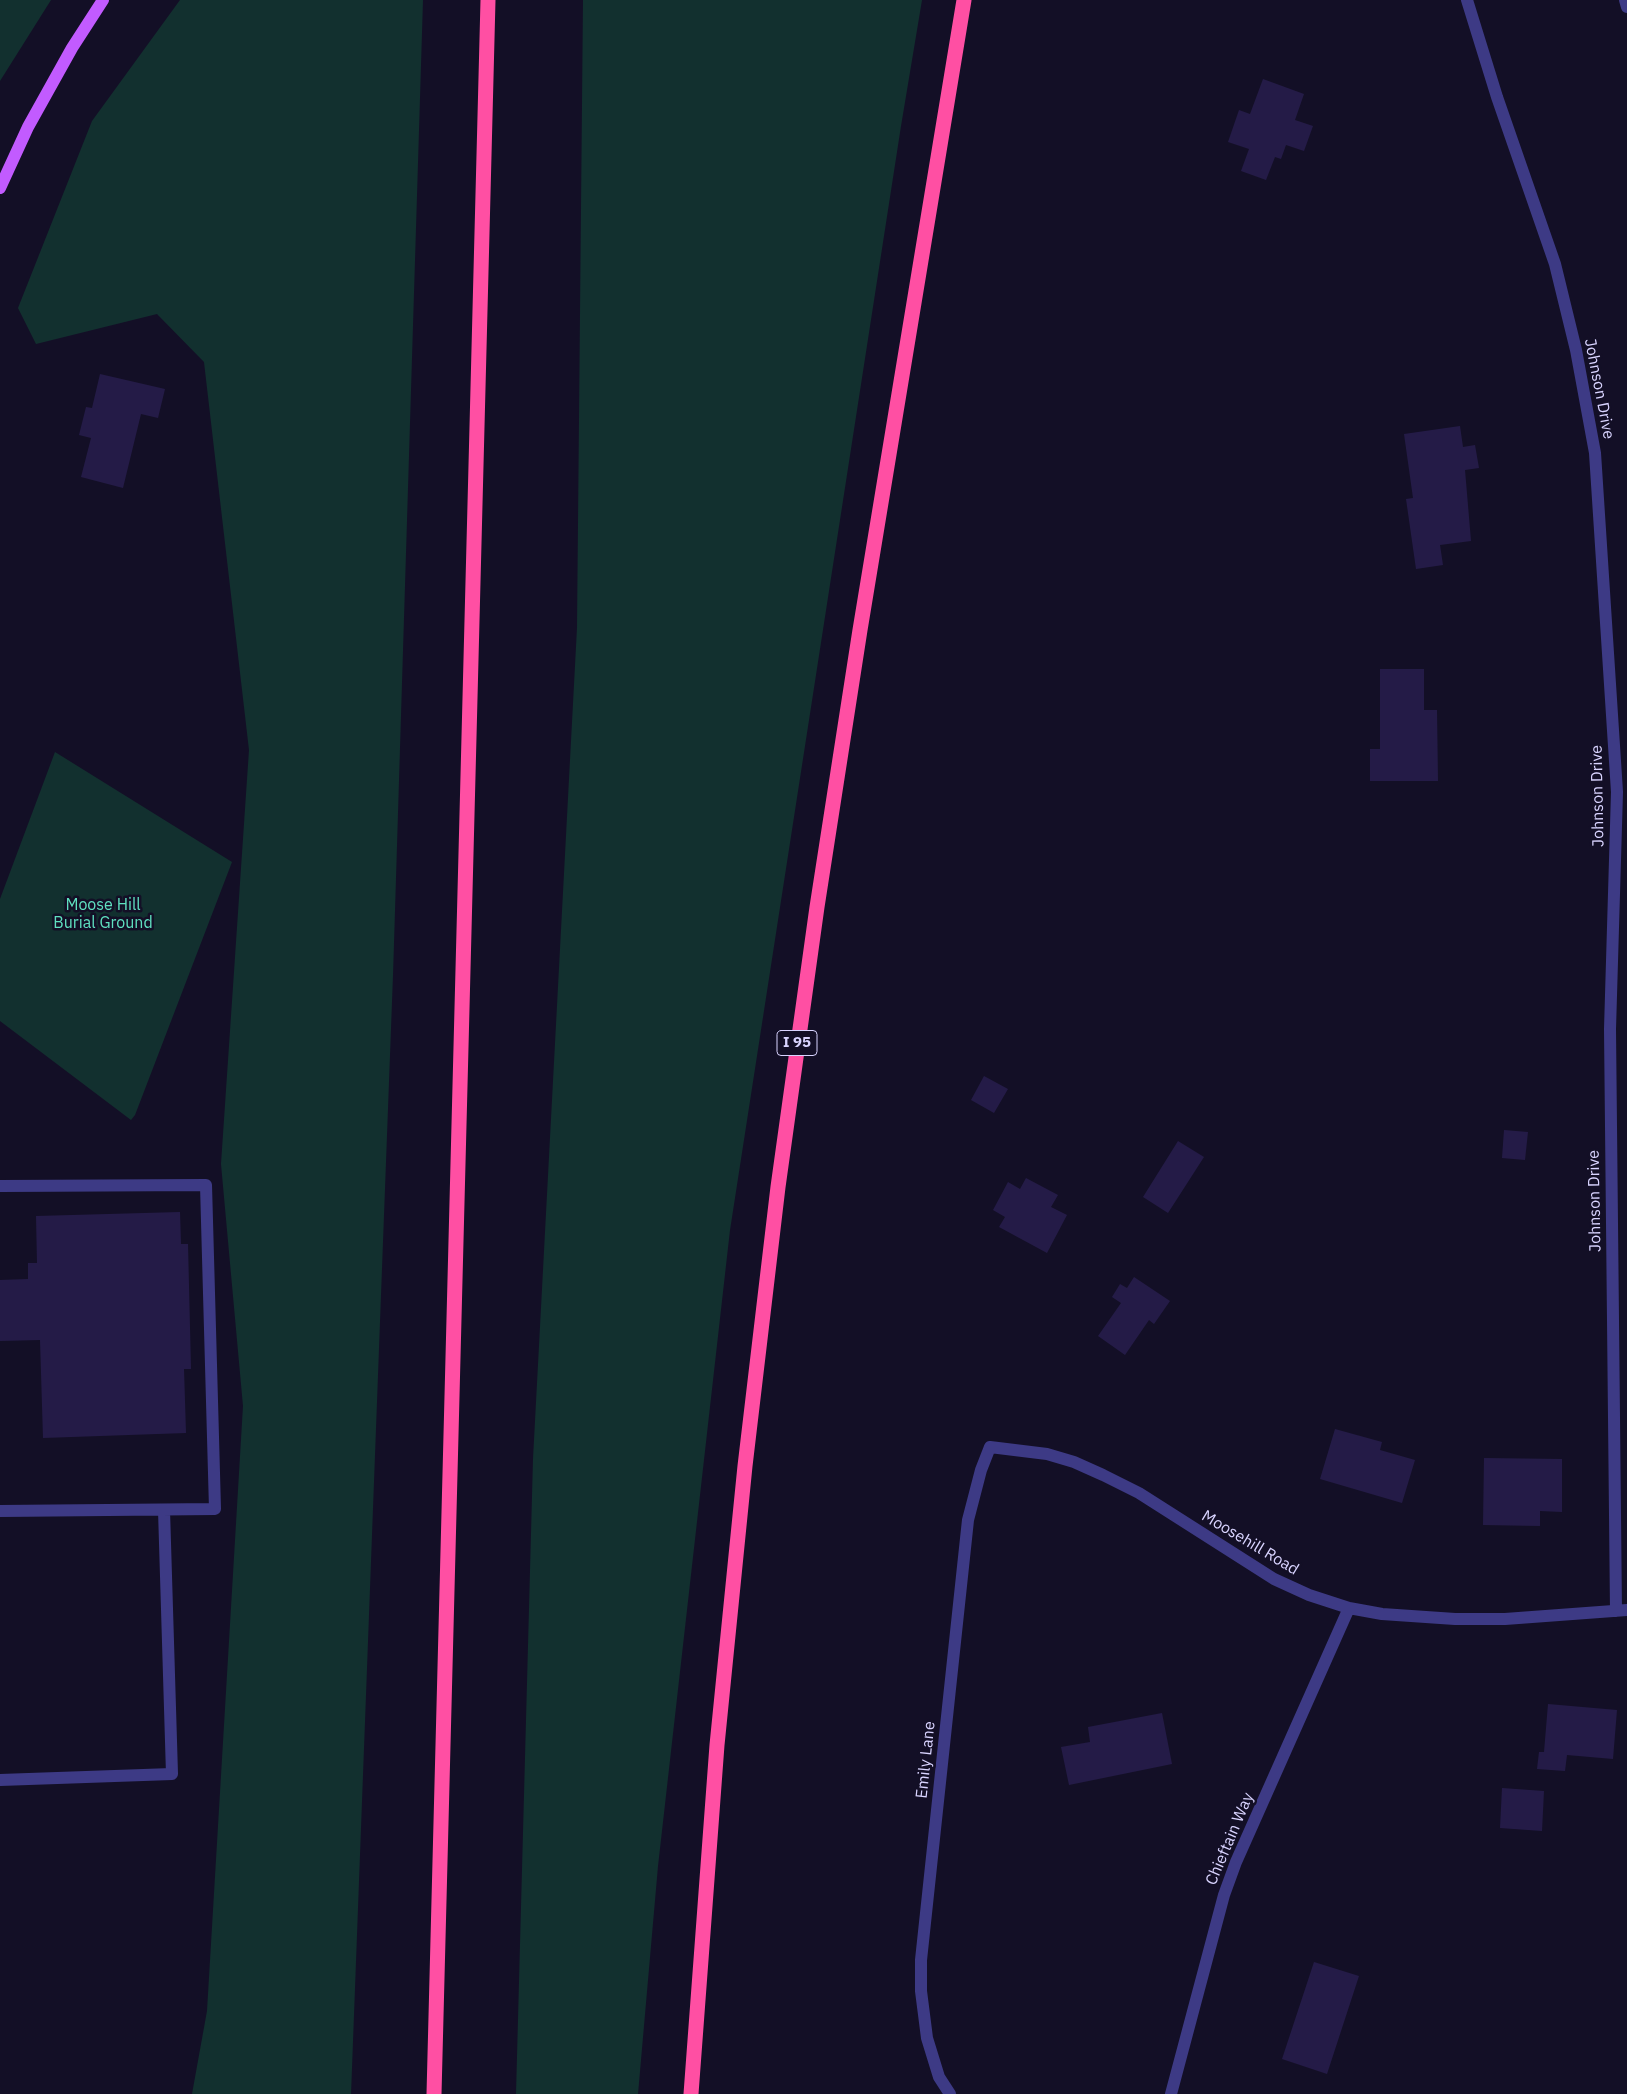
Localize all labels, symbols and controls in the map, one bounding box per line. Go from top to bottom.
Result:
street label: Johnson Drive [1580,337,1618,441]
street label: Johnson Drive [1588,745,1608,847]
park label: Moose Hill Burial Ground [53,895,153,933]
road number: I 95 [777,1030,817,1056]
street label: Johnson Drive [1585,1150,1605,1252]
street label: Moosehill Road [1198,1507,1302,1579]
street label: Emily Lane [912,1720,940,1800]
street label: Chieftain Way [1202,1790,1258,1888]

